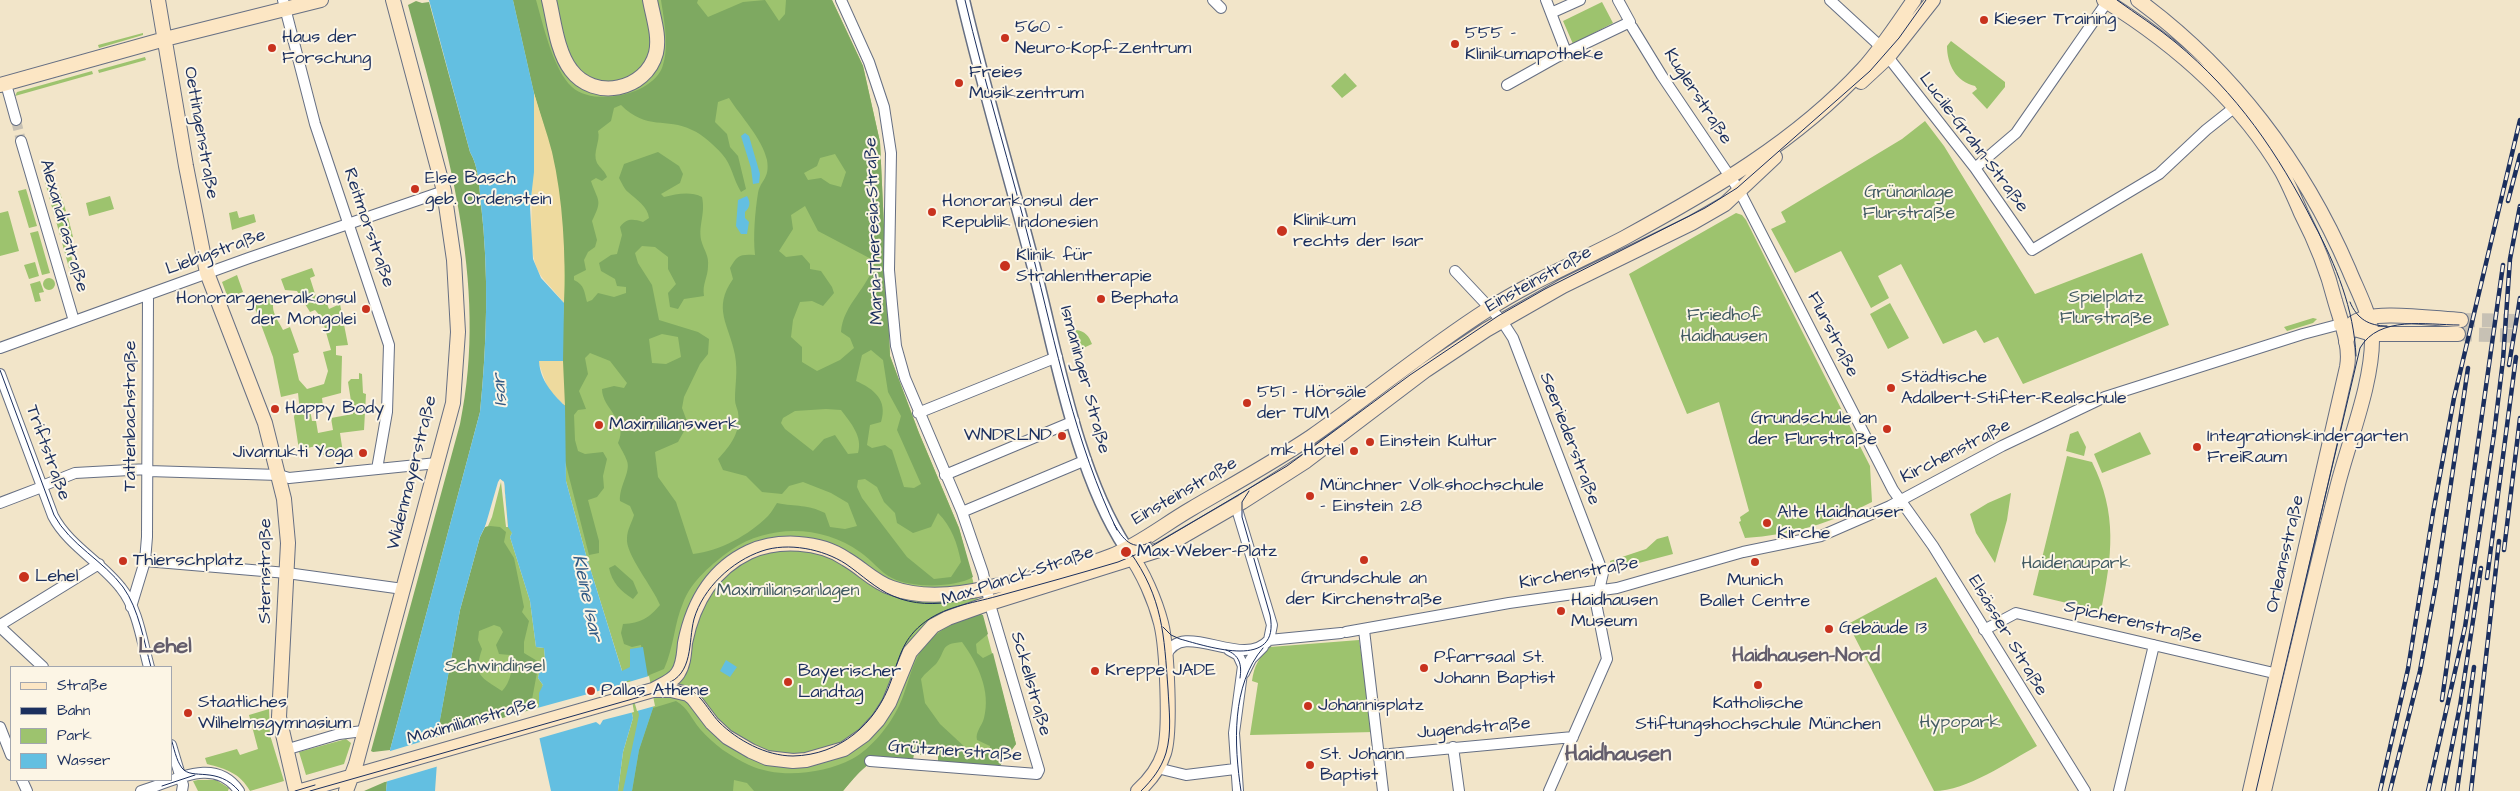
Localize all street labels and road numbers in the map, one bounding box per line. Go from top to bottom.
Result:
street label: Kuglerstraße [1658,45,1736,149]
street label: Oettingenstraße [178,65,222,201]
street label: Lucile-Grahn-Straße [1913,69,2033,217]
street label: Maria-Theresia-Straße [861,137,889,325]
street label: Alexandrastraße [34,157,92,295]
street label: Reitmorstraße [338,166,398,290]
street label: Liebigstraße [163,225,269,281]
street label: Einsteinstraße [1482,242,1596,318]
street label: Flurstraße [1801,289,1863,381]
street label: Ismaninger Straße [1054,304,1114,456]
street label: Tattenbachstraße [120,340,142,492]
street label: Seeriederstraße [1534,370,1604,508]
street label: Widenmayerstraße [383,394,443,552]
street label: Triftstraße [20,402,74,504]
street label: Kirchenstraße [1897,415,2015,489]
street label: Einsteinstraße [1128,453,1242,531]
street label: Orleansstraße [2262,493,2310,615]
street label: Sternstraße [255,518,277,624]
street label: Max-Planck-Straße [939,542,1097,612]
street label: Kirchenstraße [1518,553,1640,595]
street label: Elsässer Straße [1962,572,2052,700]
street label: Spicherenstraße [2062,597,2204,649]
street label: Sckellstraße [1005,629,1055,739]
street label: Maximilianstraße [405,693,539,751]
street label: Jugendstraße [1416,713,1532,745]
street label: Grütznerstraße [887,737,1023,767]

